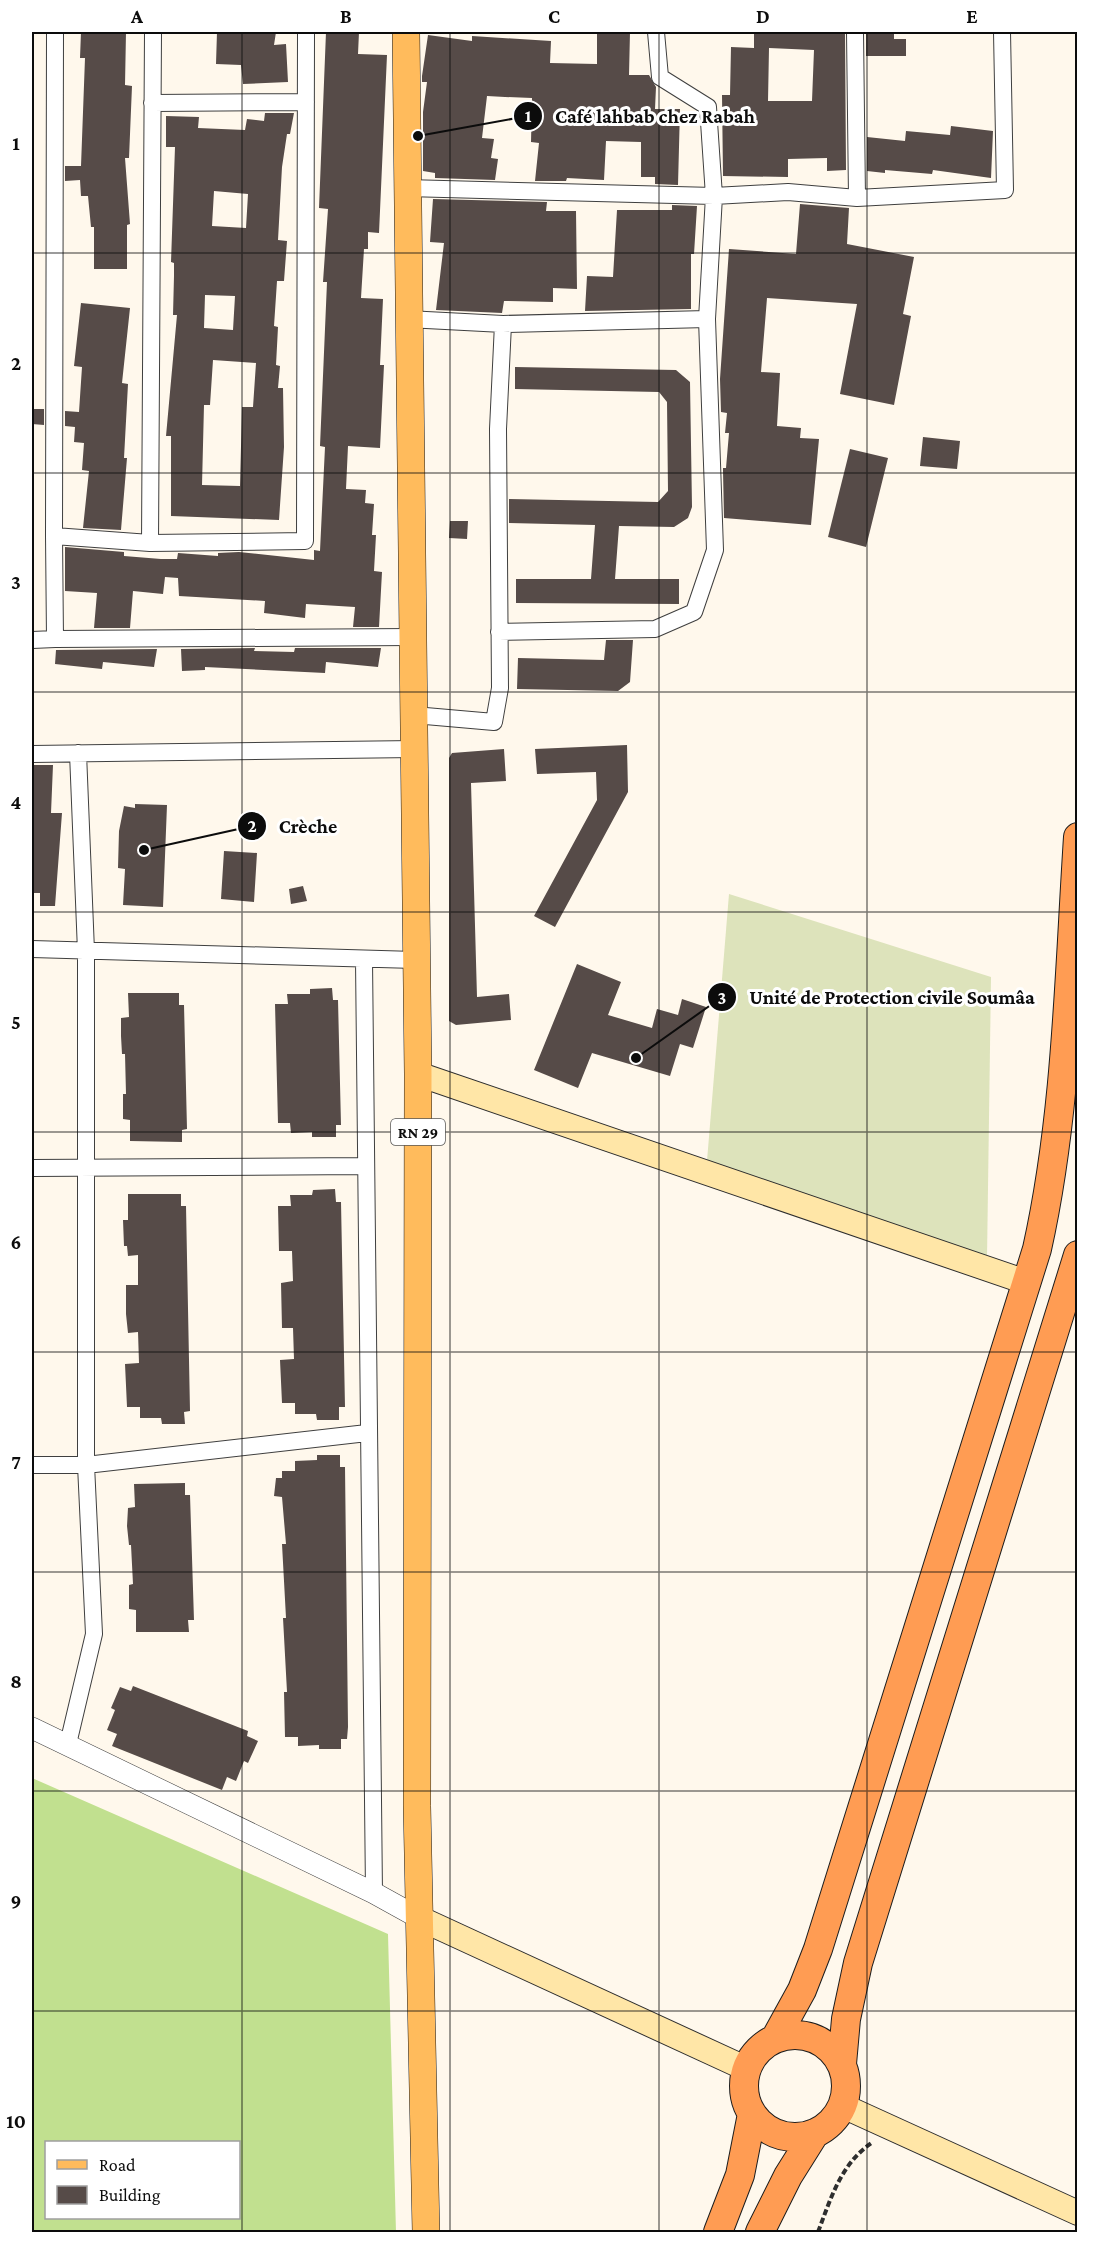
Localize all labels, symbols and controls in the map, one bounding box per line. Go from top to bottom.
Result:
text: A [130,5,144,27]
text: B [340,5,352,27]
text: C [548,5,560,27]
text: D [756,5,770,27]
text: E [966,5,978,27]
callout: Café lahbab chez Rabah [513,97,767,135]
text: Café lahbab chez Rabah [555,105,756,127]
text: 1 [525,106,532,126]
text: 1 [12,132,20,154]
text: 2 [11,352,21,374]
text: 3 [11,571,21,593]
text: 4 [11,791,22,813]
callout: Crèche [237,807,349,845]
text: Crèche [279,815,337,837]
text: 2 [247,816,257,836]
callout: Unité de Protection civile Soumâa [707,978,1047,1016]
text: Unité de Protection civile Soumâa [749,986,1035,1008]
text: 3 [718,988,726,1008]
text: 5 [11,1011,21,1033]
road number: RN 29 [391,1119,445,1145]
text: 6 [11,1231,21,1253]
text: 7 [11,1451,21,1473]
text: 8 [10,1670,22,1692]
text: 9 [11,1890,21,1912]
text: 10 [6,2110,26,2132]
legend [45,2141,240,2219]
text: Road [99,2155,136,2175]
text: Building [99,2185,161,2205]

